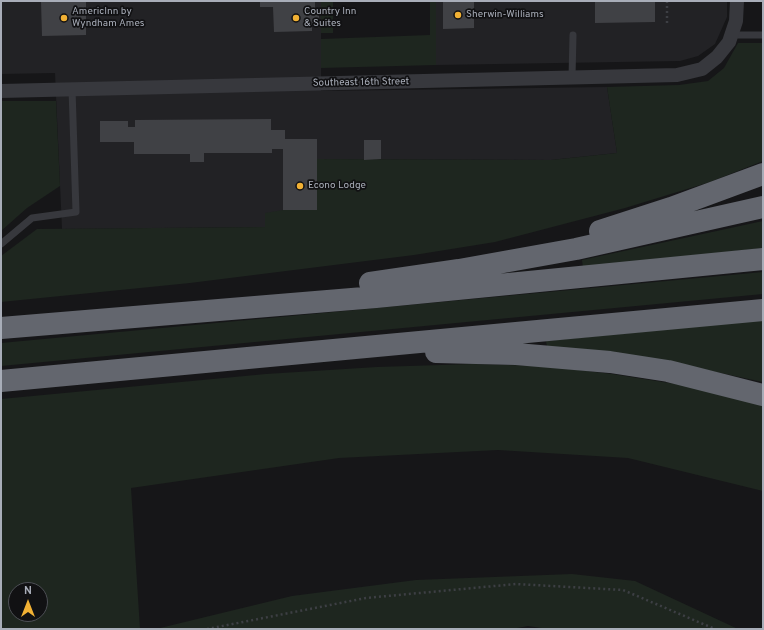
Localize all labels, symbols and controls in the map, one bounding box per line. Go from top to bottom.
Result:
place label: AmericInn by Wyndham Ames [72,6,144,30]
place label: Country Inn & Suites [304,6,356,30]
place label: Sherwin-Williams [466,9,544,21]
marker: Sherwin-Williams [453,10,463,20]
marker: AmericInn by Wyndham Ames [59,13,69,23]
marker: Country Inn & Suites [291,13,301,23]
street label: Southeast 16th Street [313,76,409,90]
place label: Econo Lodge [308,180,366,192]
marker: Econo Lodge [295,181,305,191]
north arrow [8,582,48,622]
text: N [24,584,32,598]

